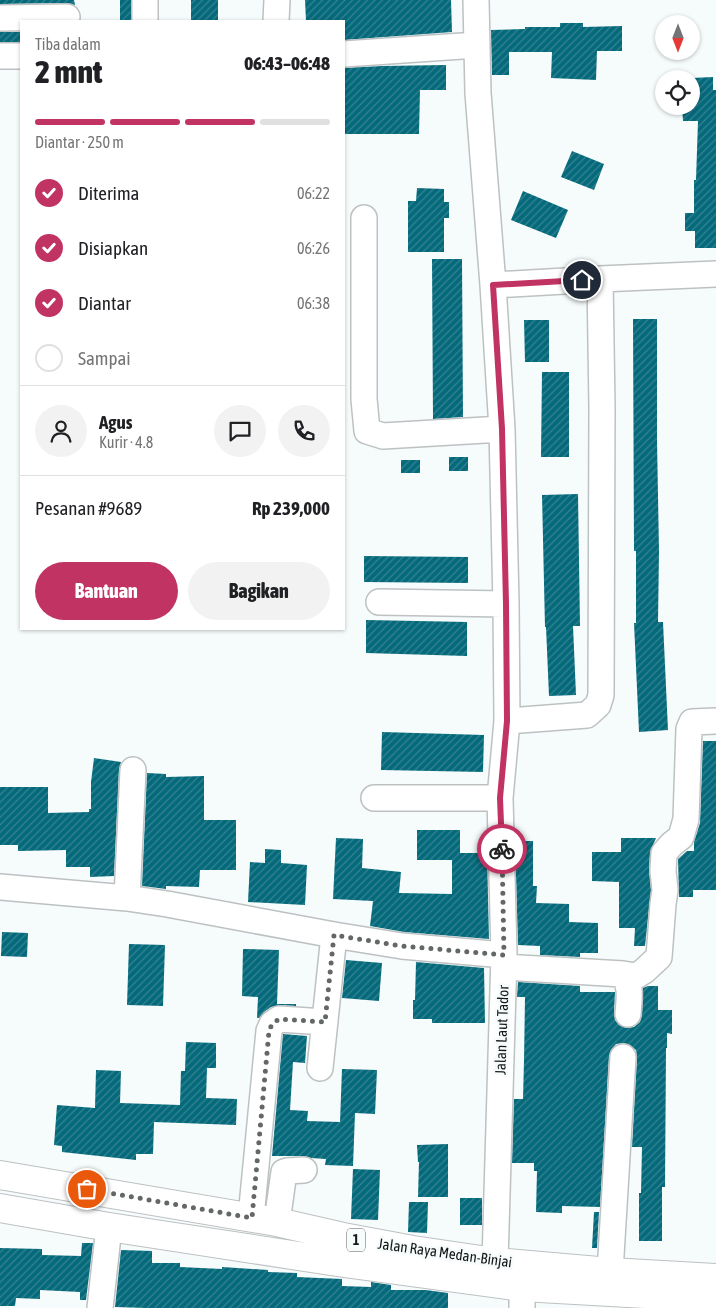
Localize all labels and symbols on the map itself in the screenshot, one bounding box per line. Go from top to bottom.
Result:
north arrow [655,15,700,60]
pin [561,259,603,301]
courier [477,824,527,874]
street label: Jalan Laut Tador [491,984,512,1075]
pin [66,1168,108,1210]
road number: 1 [347,1228,365,1252]
street label: Jalan Raya Medan-Binjai [377,1235,513,1270]

